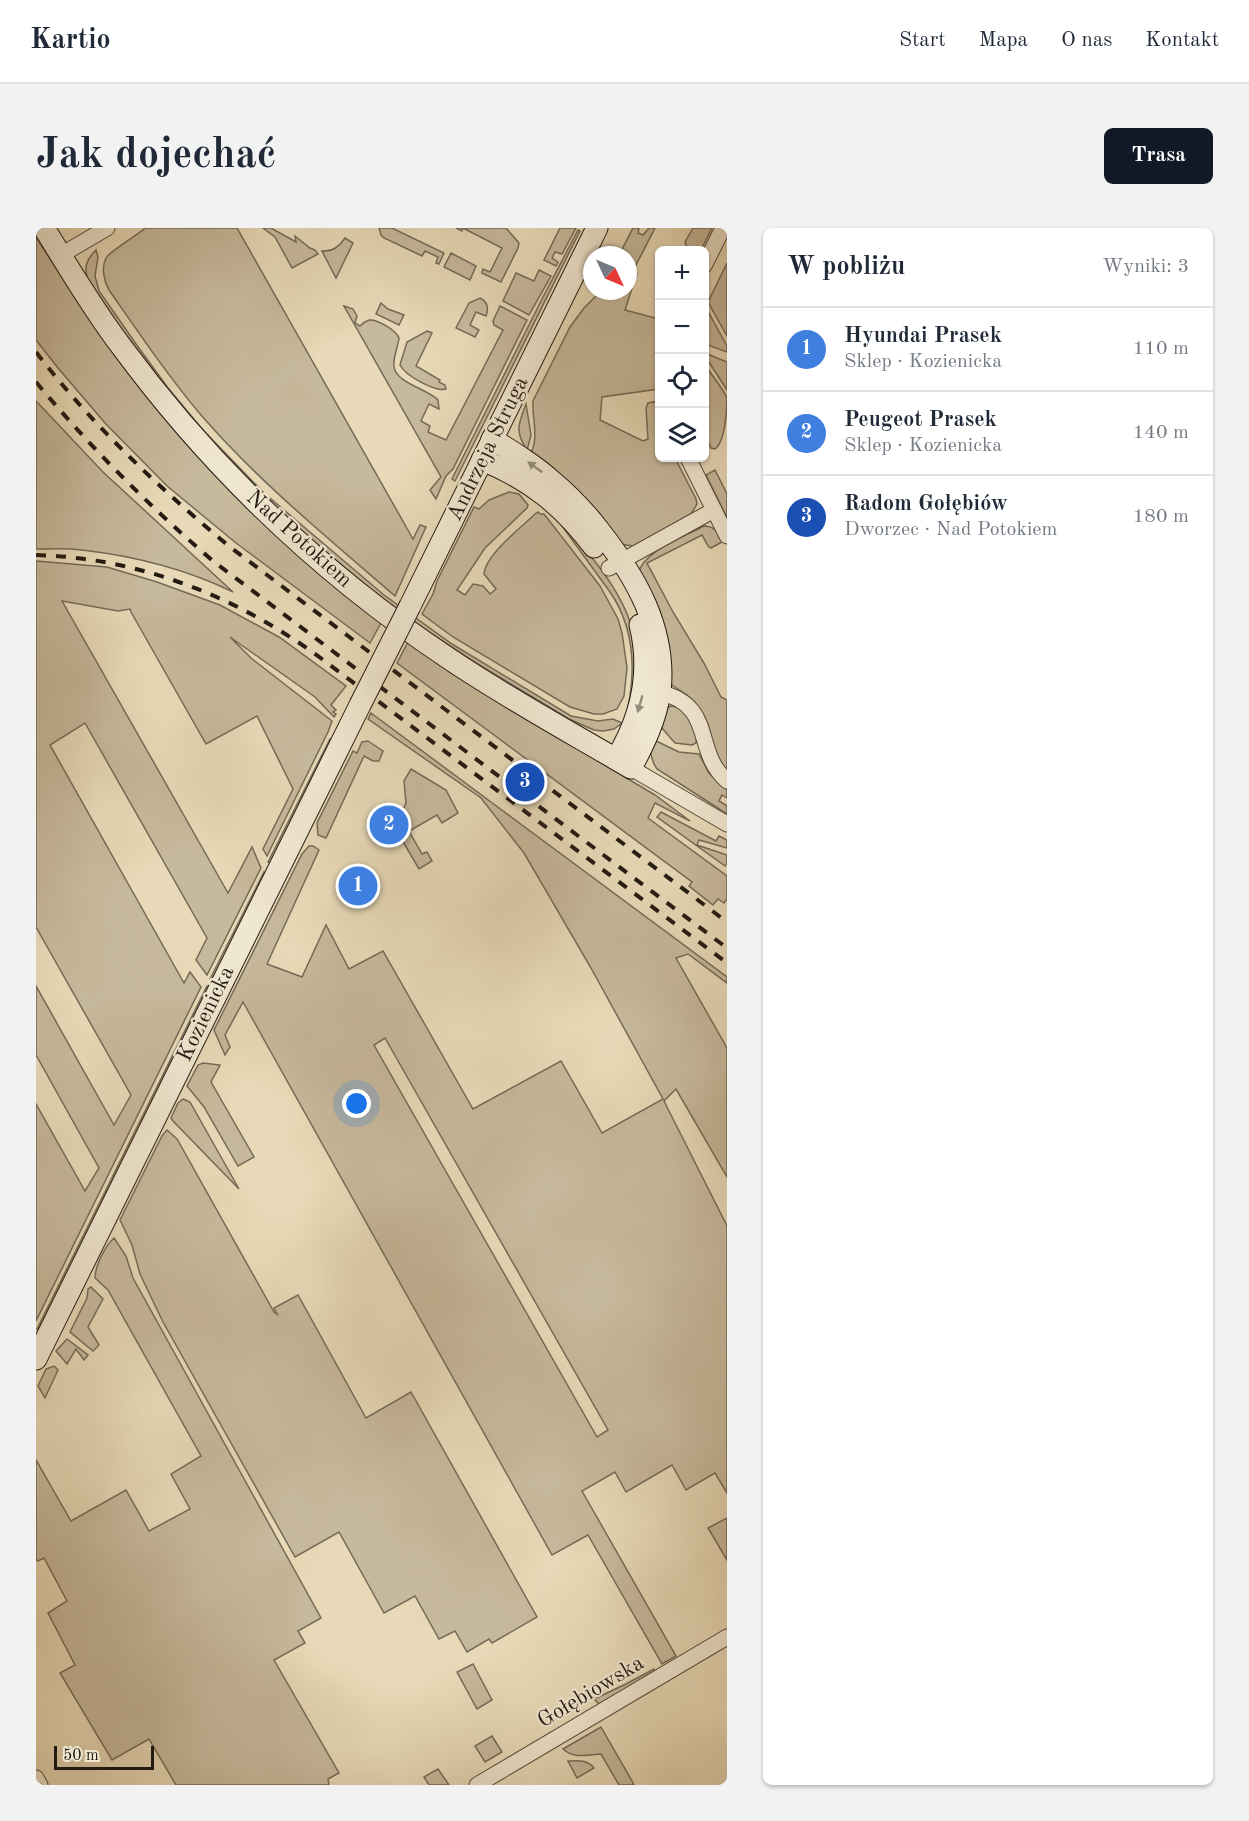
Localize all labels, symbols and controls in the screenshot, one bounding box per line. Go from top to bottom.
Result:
text: Kartio [30,27,111,55]
text: Start [899,30,946,51]
text: Mapa [979,30,1028,51]
text: O nas [1061,30,1112,51]
text: Kontakt [1145,30,1219,51]
button: Trasa [1104,128,1213,184]
text: Jak dojechać [36,135,277,177]
north arrow [583,246,637,300]
map controls [655,246,709,462]
button: + [655,246,709,300]
text: W pobliżu [787,254,905,280]
text: Wyniki: 3 [1102,257,1189,277]
button: − [655,300,709,354]
text: Hyundai Prasek [844,325,1002,347]
text: 1 [801,339,812,359]
text: 110 m [1133,339,1189,359]
text: Sklep · Kozienicka [844,352,1002,372]
button: locate [655,354,709,408]
street label: Andrzeja Struga [443,373,533,525]
button: layers [655,408,709,462]
text: Peugeot Prasek [844,409,997,431]
text: 2 [801,423,812,443]
text: 140 m [1133,423,1189,443]
text: Sklep · Kozienicka [844,436,1002,456]
one-way arrow [527,461,543,473]
street label: Nad Potokiem [242,486,356,592]
text: Radom Gołębiów [844,493,1008,515]
text: 3 [801,507,812,527]
text: 180 m [1133,507,1189,527]
text: Dworzec · Nad Potokiem [844,520,1057,540]
one-way arrow [635,695,644,713]
pin: 3 [506,760,544,804]
pin: 2 [370,802,408,848]
pin: 1 [338,864,378,908]
street label: Kozienicka [174,963,239,1065]
your location [342,1089,371,1118]
street label: Gołębiowska [534,1652,648,1732]
scale bar [54,1743,154,1770]
text: 50 m [63,1748,99,1764]

